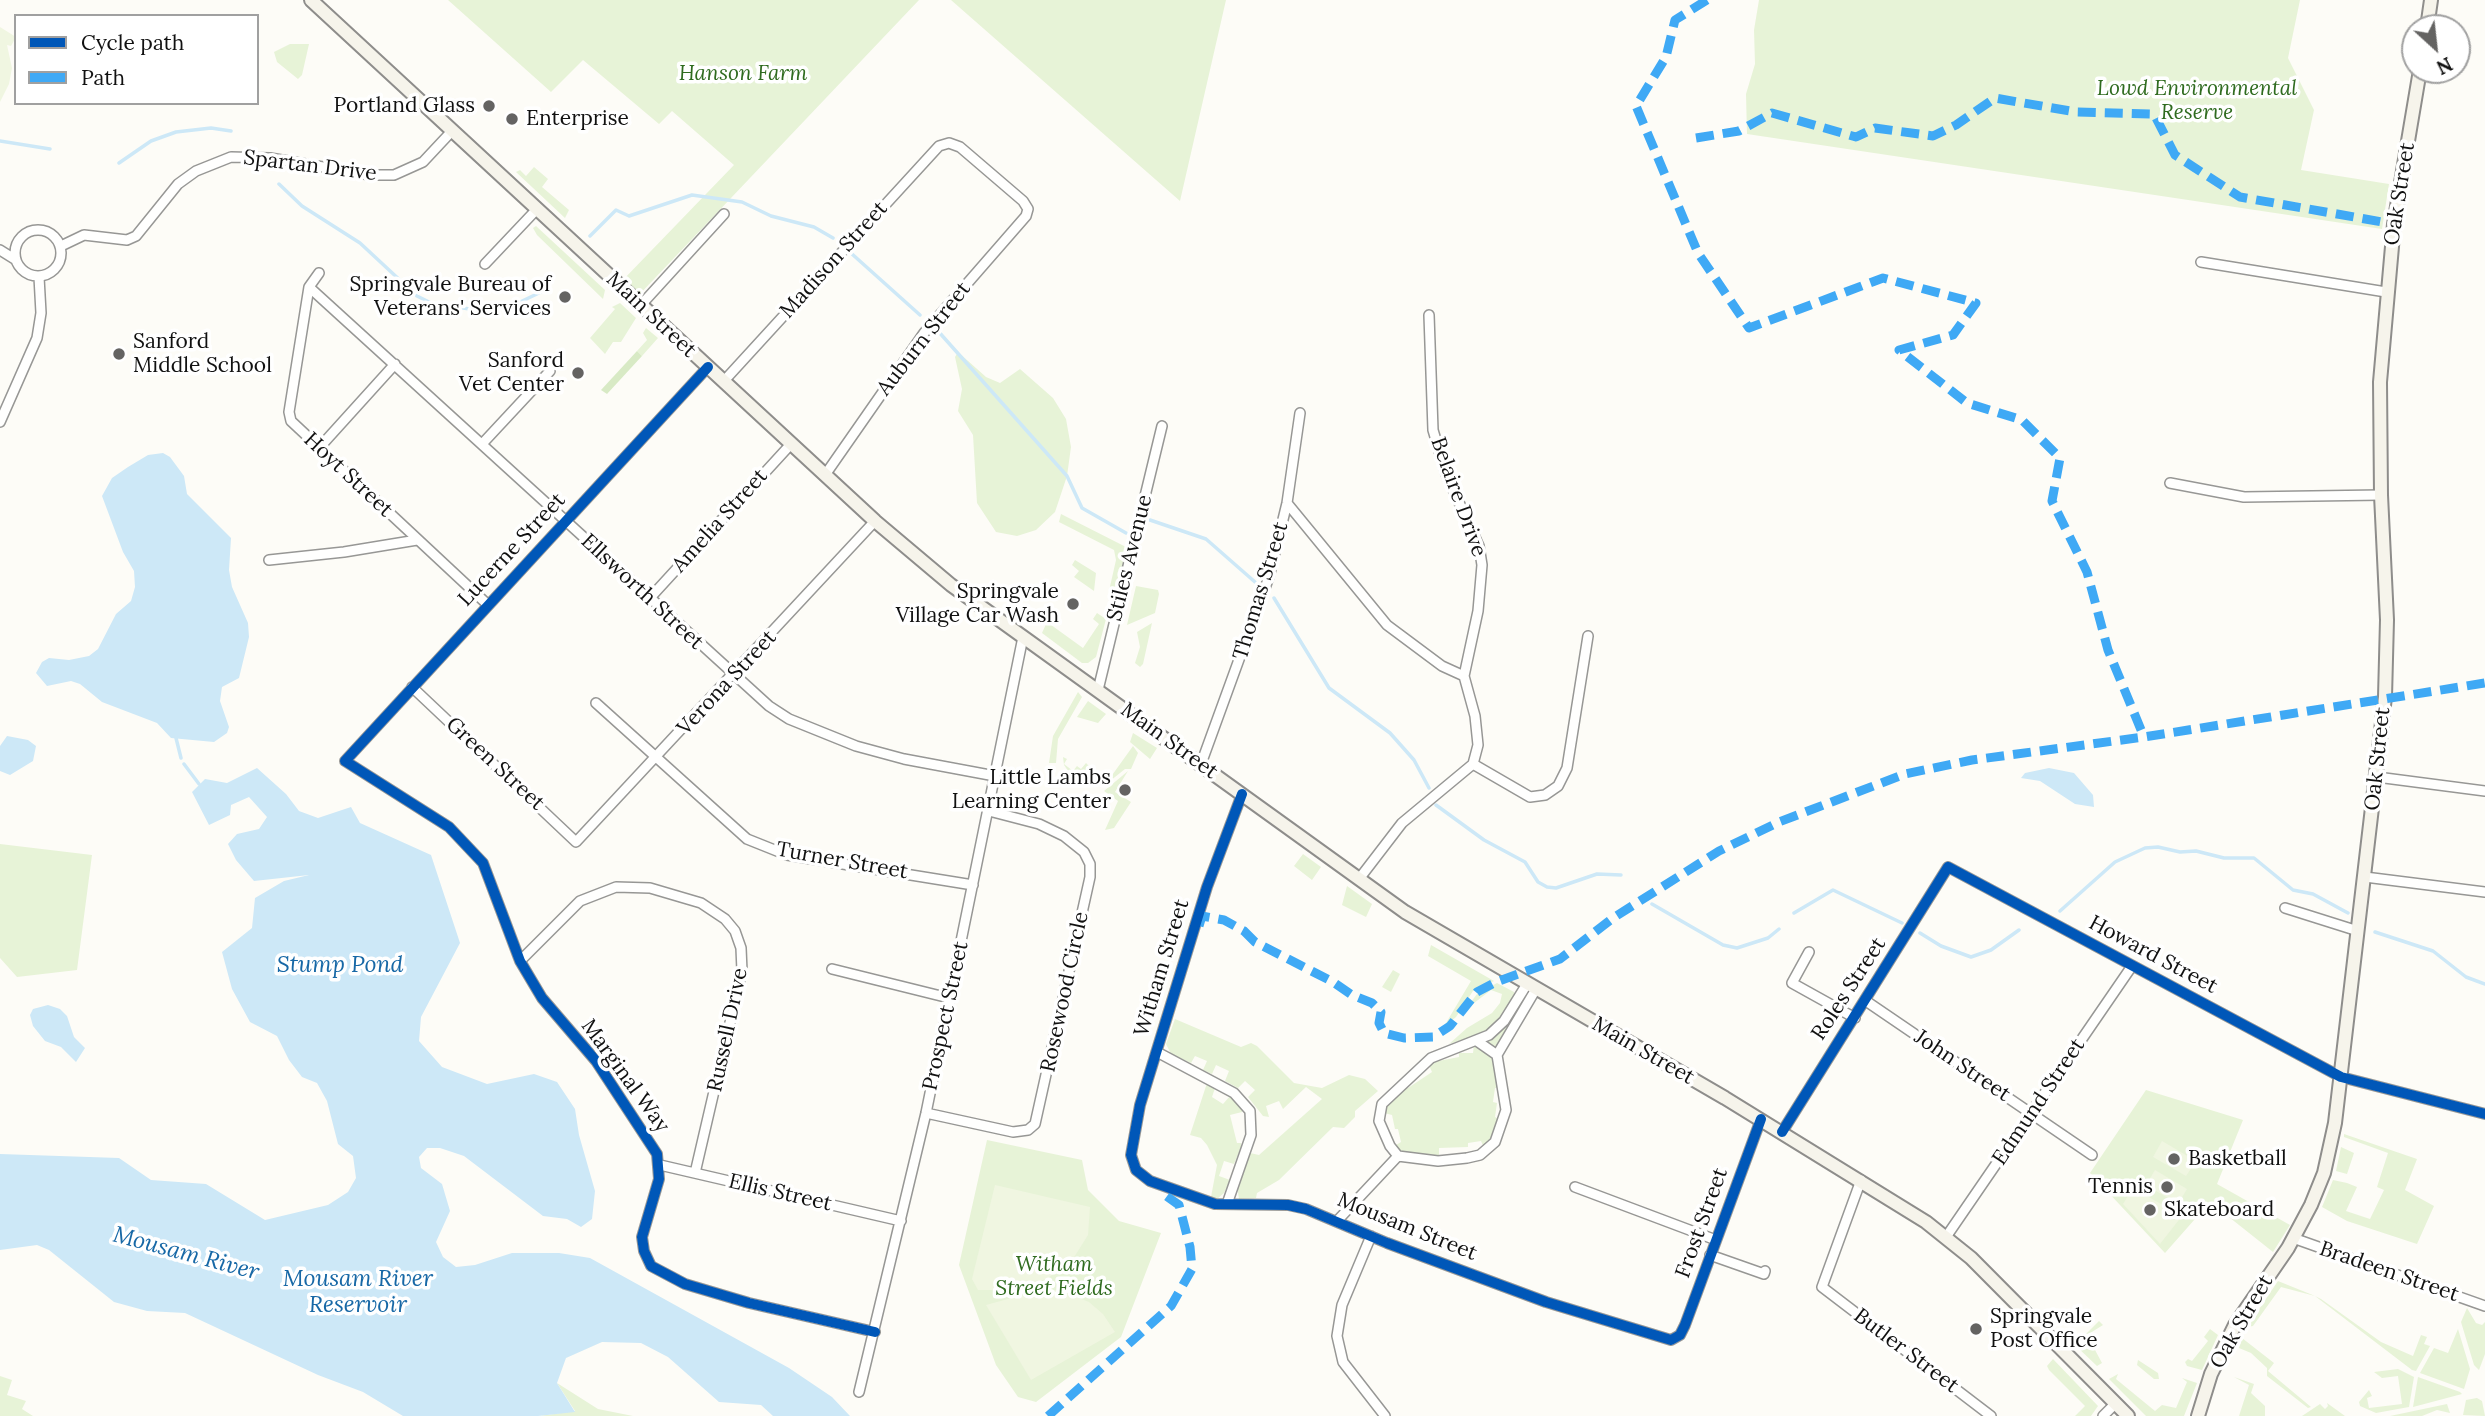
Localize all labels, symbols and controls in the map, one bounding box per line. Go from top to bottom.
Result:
legend [14,14,259,105]
north arrow [2401,14,2471,84]
text: Cycle path [81,29,184,56]
text: N [2433,52,2457,80]
park label: Hanson Farm [679,61,807,87]
text: Path [81,64,125,91]
park label: Lowd Environmental Reserve [2097,76,2297,126]
place label: Portland Glass [333,93,475,119]
marker: Portland Glass [481,98,497,114]
place label: Enterprise [526,106,629,132]
marker: Enterprise [504,111,520,127]
street label: Oak Street [2379,141,2421,247]
street label: Spartan Drive [242,145,378,187]
street label: Madison Street [775,196,893,324]
street label: Main Street [601,267,701,363]
place label: Springvale Bureau of Veterans' Services [349,272,551,322]
street label: Auburn Street [872,277,976,401]
marker: Springvale Bureau of Veterans' Services [557,289,573,305]
place label: Sanford Middle School [133,329,272,379]
marker: Sanford Middle School [111,346,127,362]
place label: Sanford Vet Center [459,348,564,398]
marker: Sanford Vet Center [570,365,586,381]
street label: Hoyt Street [298,427,398,523]
street label: Belaire Drive [1425,434,1491,560]
street label: Amelia Street [667,464,773,578]
street label: Lucerne Street [453,488,571,612]
street label: Stiles Avenue [1102,492,1158,624]
street label: Thomas Street [1228,519,1294,663]
street label: Ellsworth Street [576,529,708,655]
place label: Springvale Village Car Wash [896,579,1059,629]
marker: Springvale Village Car Wash [1065,596,1081,612]
street label: Verona Street [672,625,782,741]
street label: Main Street [1116,697,1222,785]
street label: Oak Street [2360,706,2396,812]
street label: Green Street [441,712,549,816]
place label: Little Lambs Learning Center [952,765,1111,815]
marker: Little Lambs Learning Center [1117,782,1133,798]
street label: Turner Street [774,837,910,885]
street label: Witham Street [1129,896,1195,1040]
street label: Rosewood Circle [1036,909,1094,1075]
street label: Howard Street [2084,911,2222,999]
street label: Roles Street [1807,933,1891,1045]
street label: Prospect Street [918,939,974,1093]
water label: Stump Pond [277,951,403,979]
street label: Russell Drive [703,966,753,1094]
street label: Main Street [1587,1012,1699,1090]
street label: Marginal Way [576,1014,674,1138]
street label: John Street [1909,1025,2015,1107]
street label: Edmund Street [1987,1034,2091,1170]
place label: Basketball [2188,1146,2287,1172]
marker: Basketball [2166,1151,2182,1167]
street label: Frost Street [1670,1164,1734,1282]
street label: Ellis Street [726,1169,834,1217]
place label: Tennis [2088,1174,2153,1200]
marker: Tennis [2159,1179,2175,1195]
street label: Mousam Street [1334,1188,1480,1266]
place label: Skateboard [2164,1197,2274,1223]
marker: Skateboard [2142,1202,2158,1218]
water label: Mousam River [110,1221,262,1287]
street label: Bradeen Street [2316,1236,2462,1308]
park label: Witham Street Fields [995,1252,1113,1302]
water label: Mousam River Reservoir [283,1265,433,1319]
street label: Oak Street [2205,1271,2279,1373]
street label: Butler Street [1849,1303,1963,1399]
place label: Springvale Post Office [1990,1304,2098,1354]
marker: Springvale Post Office [1968,1321,1984,1337]

